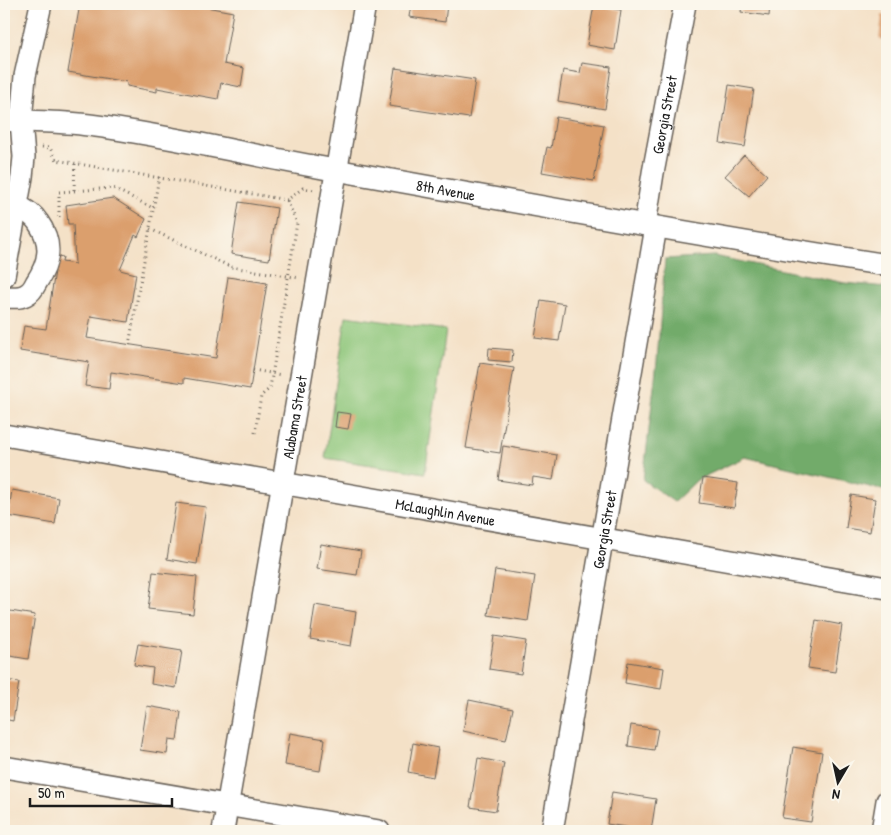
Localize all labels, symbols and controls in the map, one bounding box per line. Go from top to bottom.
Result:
street label: Georgia Street [646,73,682,156]
street label: 8th Avenue [415,174,477,205]
street label: Alabama Street [277,373,312,460]
street label: Georgia Street [587,488,621,570]
street label: McLaughlin Avenue [394,493,497,530]
north arrow [814,758,864,808]
scale bar [30,775,172,807]
text: 50 m [38,782,65,803]
text: N [830,785,841,805]

